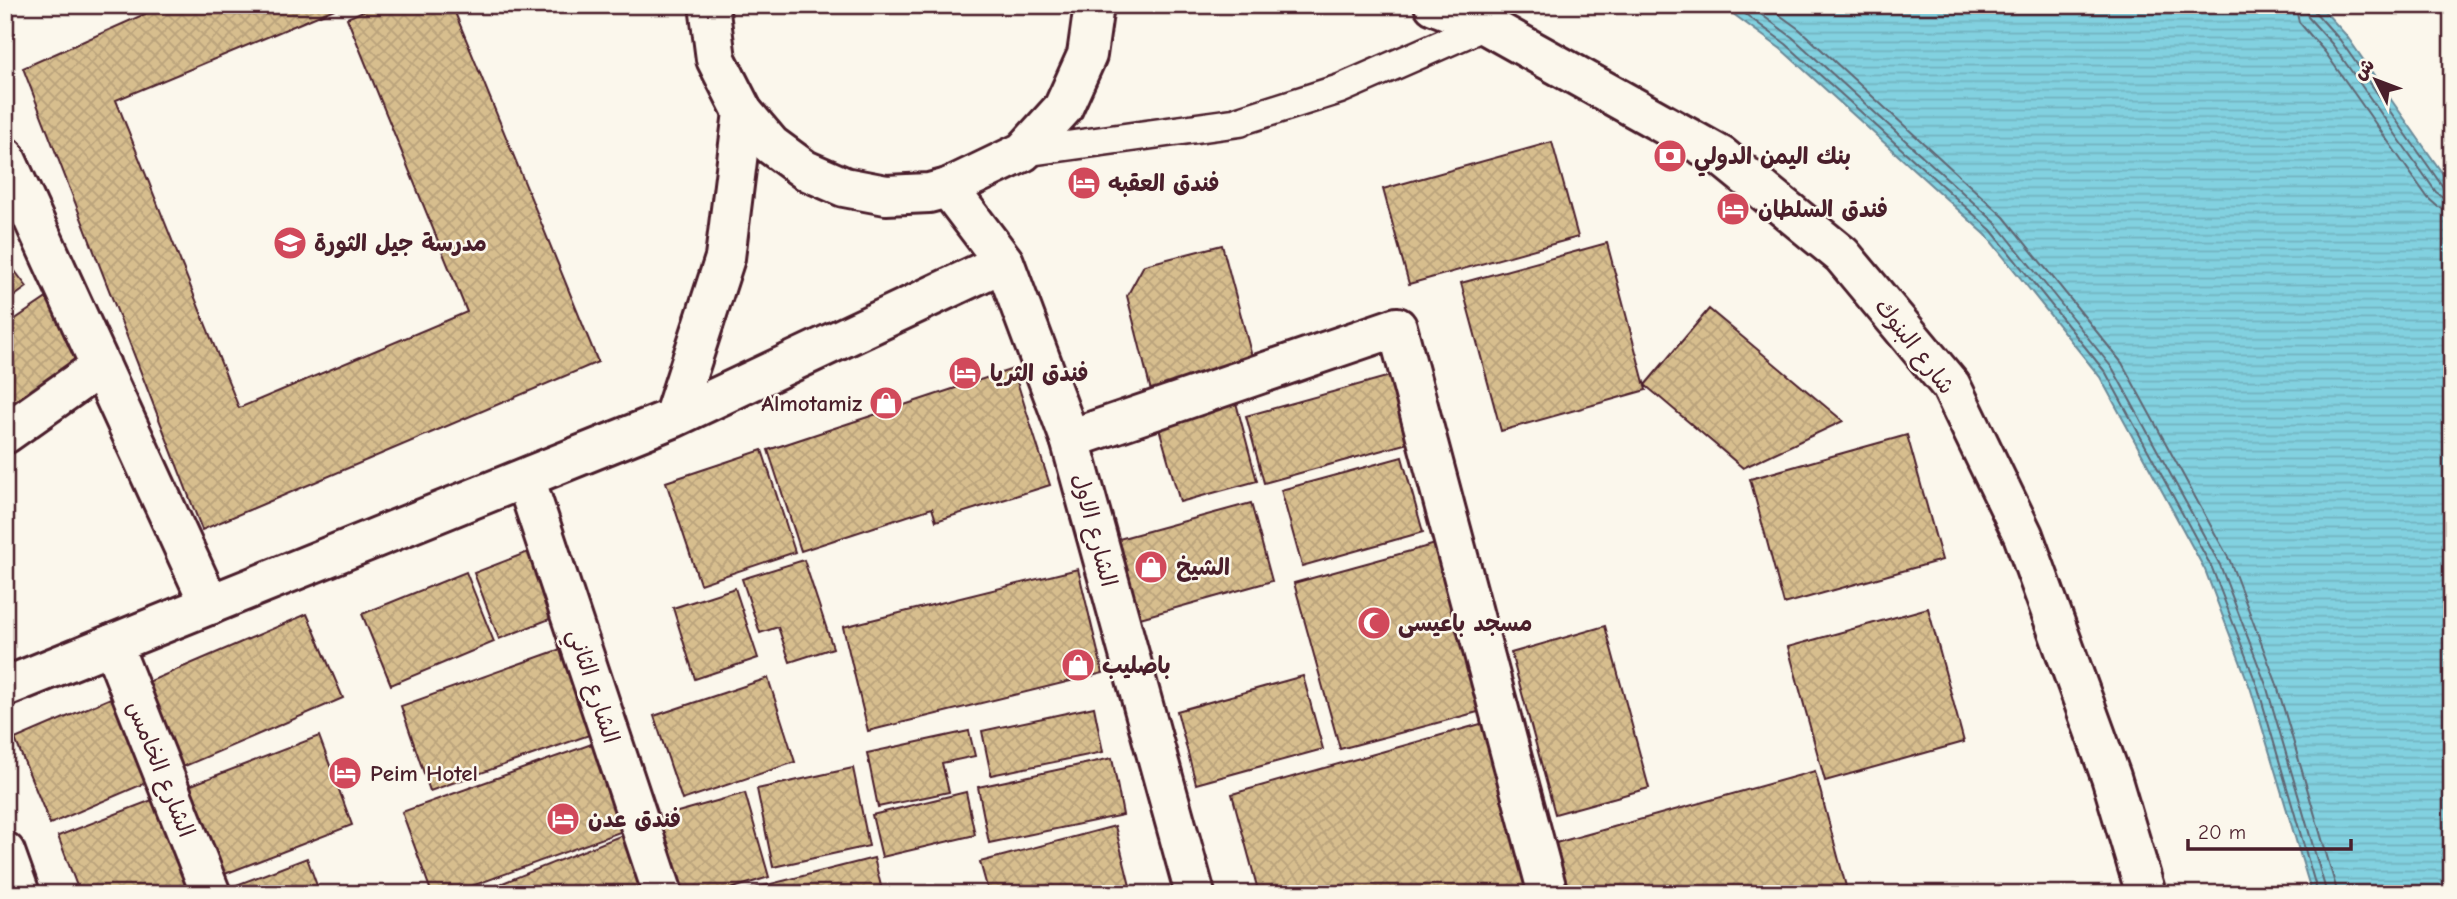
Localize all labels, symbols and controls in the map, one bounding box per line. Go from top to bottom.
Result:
north arrow [2342,46,2412,116]
text: ش [2349,54,2379,84]
bank icon: بنك اليمن الدولي [1651,137,1689,175]
place label: بنك اليمن الدولي [1694,143,1851,177]
hotel icon: فندق العقبه [1065,164,1103,202]
place label: فندق العقبه [1108,170,1219,197]
hotel icon: فندق السلطان [1714,190,1752,228]
place label: فندق السلطان [1758,196,1888,223]
school or university icon: مدرسة جيل الثورة [271,224,309,262]
place label: مدرسة جيل الثورة [314,230,487,258]
street label: شارع البنوك [1867,293,1960,401]
hotel icon: فندق الثريا [946,354,984,392]
place label: فندق الثريا [990,360,1088,387]
shop icon: Almotamiz [867,384,905,422]
place label: Almotamiz [761,390,862,417]
street label: الشارع الاول [1064,470,1123,590]
shop icon: الشيخ [1132,548,1170,586]
place label: الشيخ [1176,554,1230,582]
mosque icon: مسجد باعيسى [1355,604,1393,642]
place label: مسجد باعيسى [1398,610,1532,638]
street label: الشارع الثاني [556,626,625,749]
shop icon: باصليب [1059,646,1097,684]
place label: باصليب [1102,652,1171,679]
street label: الشارع الخامس [119,697,200,842]
hotel icon: Peim Hotel [326,754,364,792]
place label: Peim Hotel [370,760,478,787]
hotel icon: فندق عدن [544,800,582,838]
place label: فندق عدن [588,806,681,833]
scale bar [2188,808,2350,852]
text: 20 m [2198,820,2246,844]

